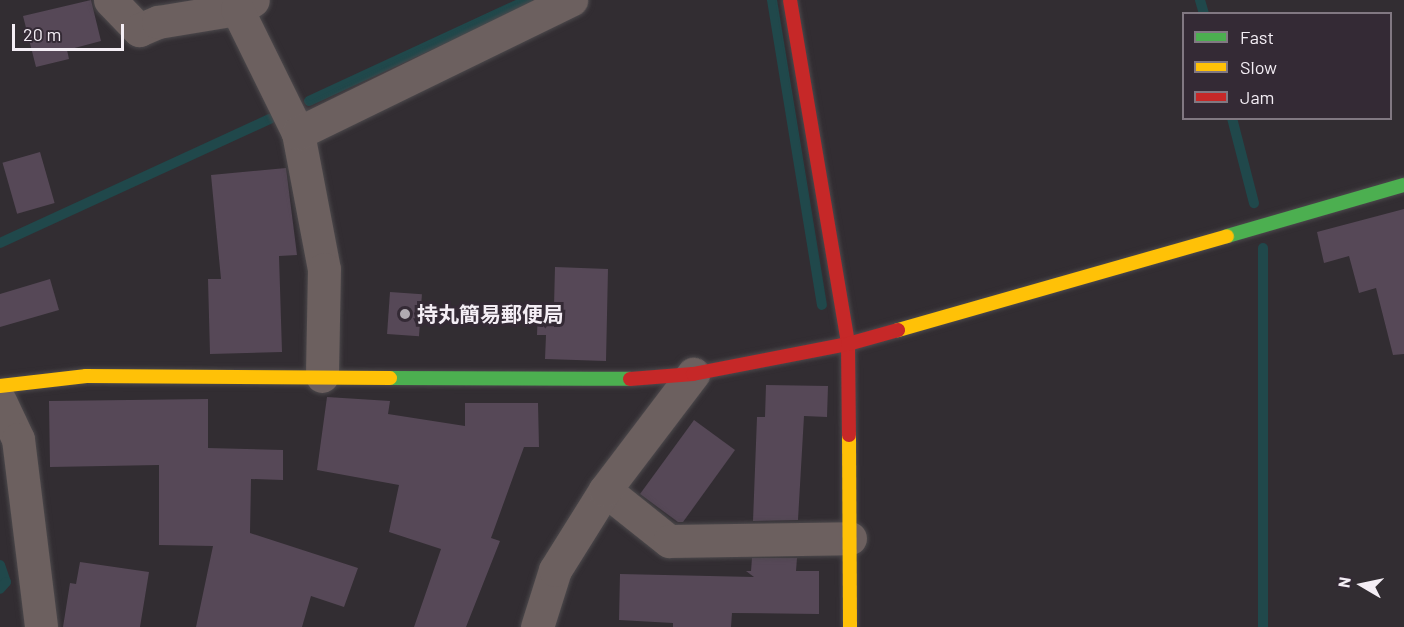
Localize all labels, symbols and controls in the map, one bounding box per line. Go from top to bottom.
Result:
scale bar [15,12,128,50]
legend [1182,12,1392,120]
text: 20 m [23,23,61,45]
text: Fast [1240,26,1274,48]
text: Slow [1240,56,1277,78]
text: Jam [1240,86,1274,108]
place label: 持丸簡易郵便局 [417,301,564,327]
marker: 持丸簡易郵便局 [398,307,412,321]
north arrow [1332,555,1392,615]
text: N [1334,575,1354,589]

